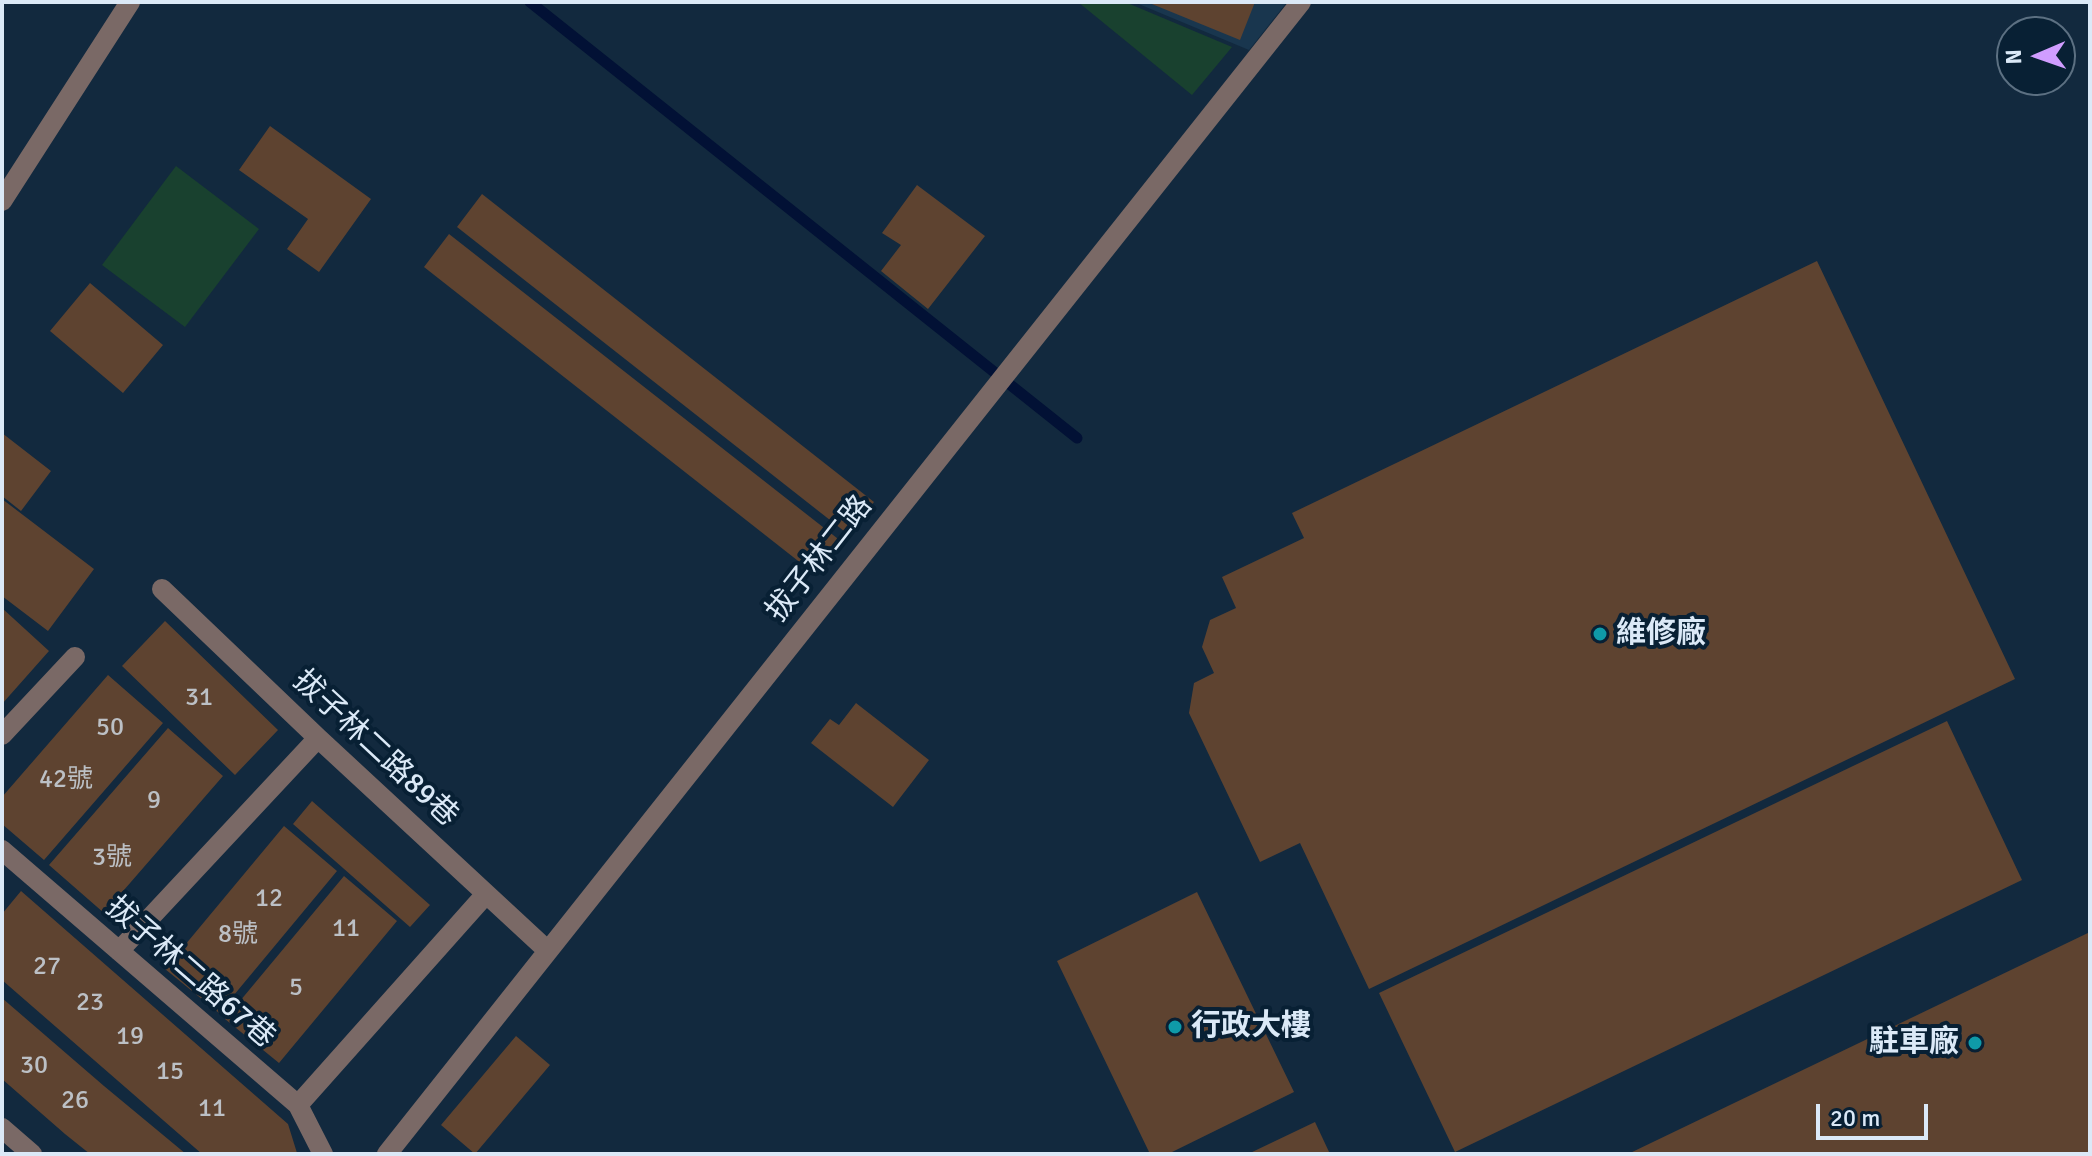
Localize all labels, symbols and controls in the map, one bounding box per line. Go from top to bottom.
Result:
north arrow [1996,16,2076,96]
text: N [2000,49,2027,65]
street label: 拔子林二路 [760,489,880,629]
place label: 維修廠 [1616,616,1706,652]
marker: 維修廠 [1591,625,1609,643]
street label: 拔子林二路89巷 [285,663,465,835]
house number: 31 [185,682,213,714]
house number: 50 [96,712,124,744]
house number: 42號 [39,764,93,796]
house number: 9 [147,785,161,817]
house number: 3號 [92,842,132,874]
house number: 12 [255,883,283,915]
street label: 拔子林二路67巷 [98,890,282,1056]
house number: 11 [332,913,360,945]
house number: 8號 [218,919,258,951]
house number: 27 [33,951,61,983]
house number: 5 [289,972,303,1004]
house number: 23 [76,987,104,1019]
place label: 行政大樓 [1191,1009,1311,1045]
marker: 行政大樓 [1166,1018,1184,1036]
house number: 19 [116,1021,144,1053]
place label: 駐車廠 [1869,1025,1959,1061]
marker: 駐車廠 [1966,1034,1984,1052]
house number: 30 [20,1050,48,1082]
house number: 15 [156,1056,184,1088]
house number: 26 [61,1085,89,1117]
scale bar [1820,1088,1932,1138]
house number: 11 [198,1093,226,1125]
text: 20 m [1830,1103,1880,1133]

